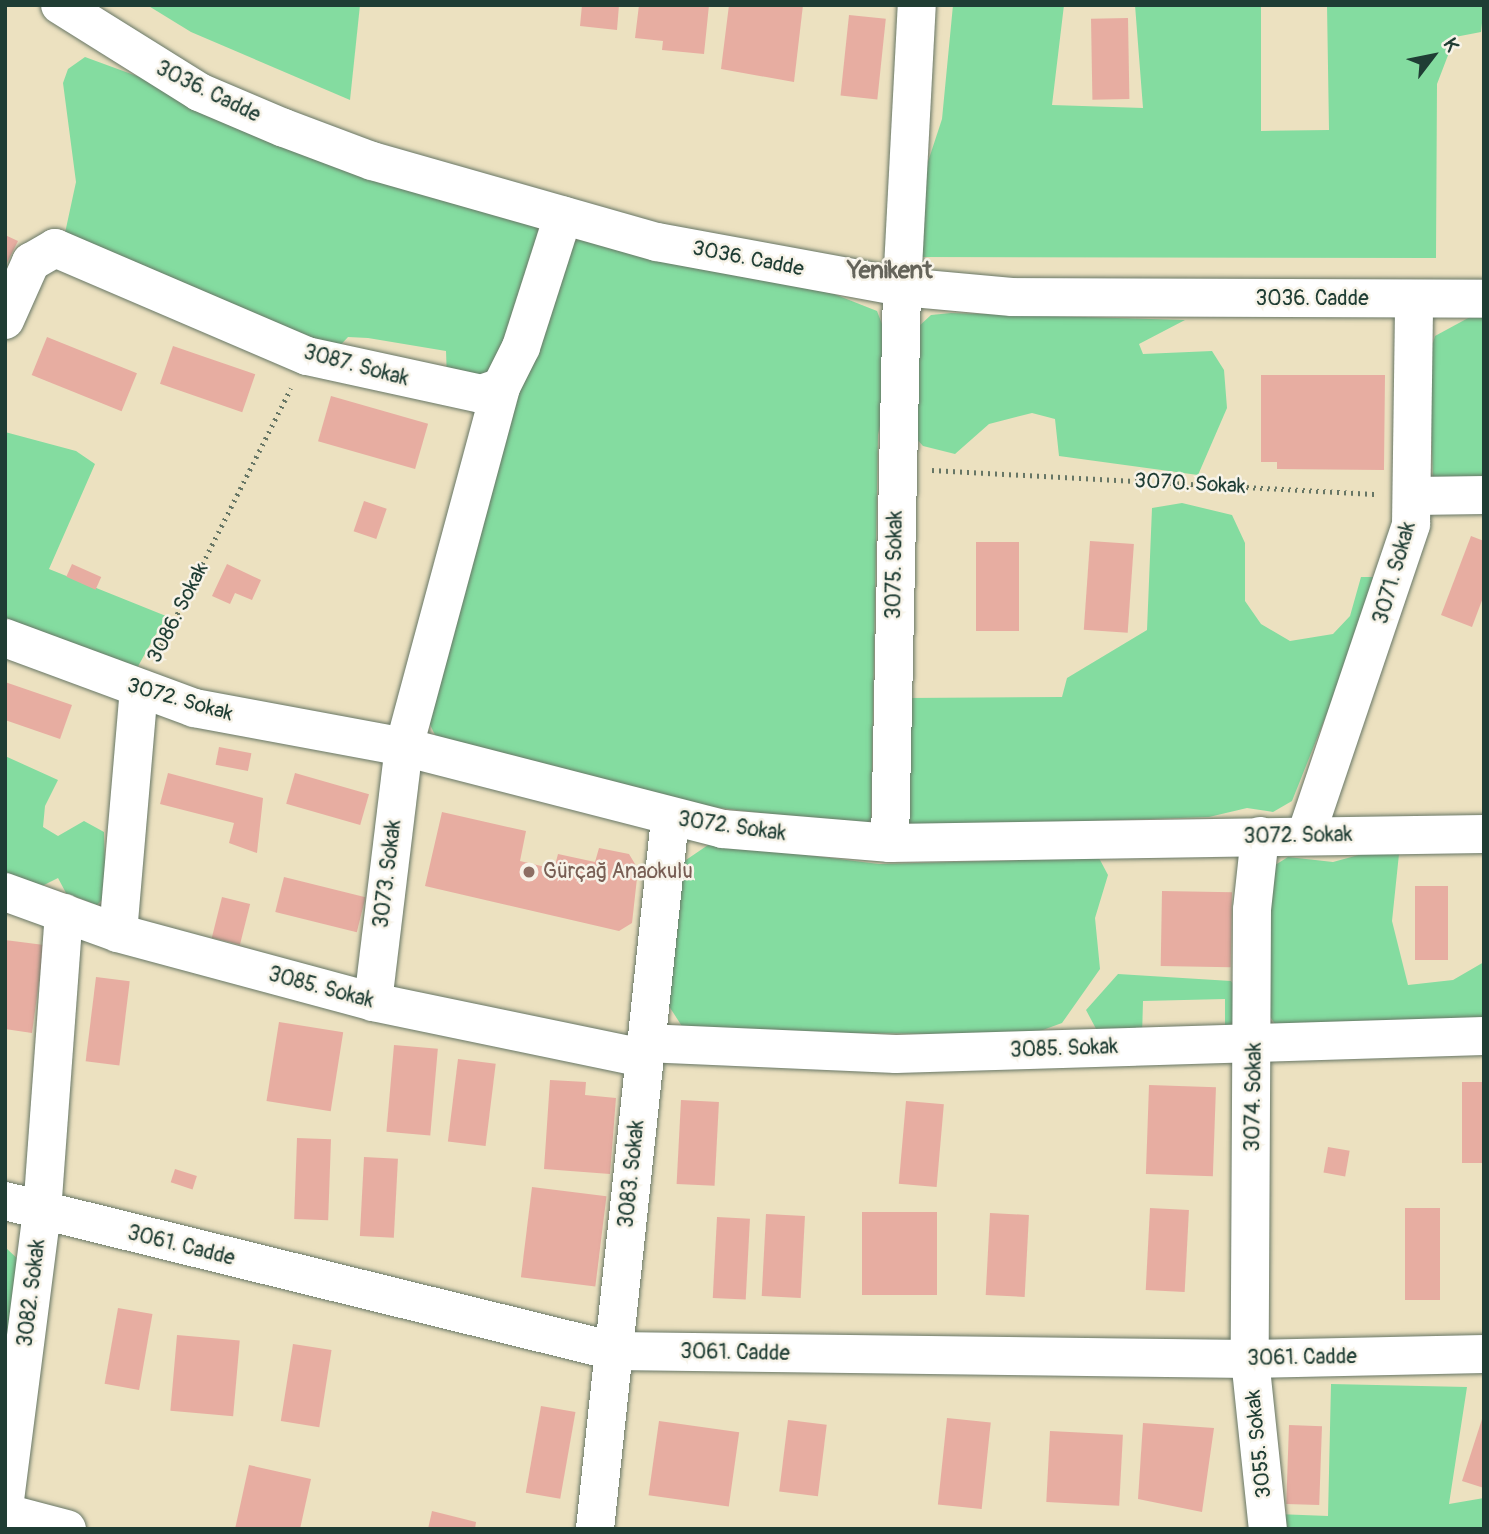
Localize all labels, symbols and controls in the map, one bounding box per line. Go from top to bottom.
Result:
north arrow [1398,21,1468,91]
text: K [1438,34,1464,56]
street label: 3036. Cadde [152,56,264,128]
street label: 3036. Cadde [690,236,806,282]
district label: Yenikent [848,257,932,285]
street label: 3036. Cadde [1255,286,1369,312]
street label: 3087. Sokak [301,340,411,392]
street label: 3070. Sokak [1134,469,1246,499]
street label: 3075. Sokak [881,511,909,619]
street label: 3071. Sokak [1368,519,1422,627]
street label: 3086. Sokak [142,559,214,667]
street label: 3072. Sokak [124,673,236,727]
street label: 3072. Sokak [676,807,788,847]
street label: 3073. Sokak [369,818,407,930]
street label: 3072. Sokak [1243,822,1353,850]
place label: Gürçağ Anaokulu [543,859,693,885]
marker: Gürçağ Anaokulu [521,864,537,880]
street label: 3085. Sokak [266,962,376,1014]
street label: 3085. Sokak [1010,1035,1118,1063]
street label: 3074. Sokak [1240,1042,1268,1152]
street label: 3083. Sokak [614,1119,650,1229]
street label: 3061. Cadde [125,1221,237,1271]
street label: 3082. Sokak [13,1238,51,1348]
street label: 3061. Cadde [680,1339,790,1367]
street label: 3061. Cadde [1247,1344,1357,1372]
street label: 3055. Sokak [1241,1389,1277,1499]

